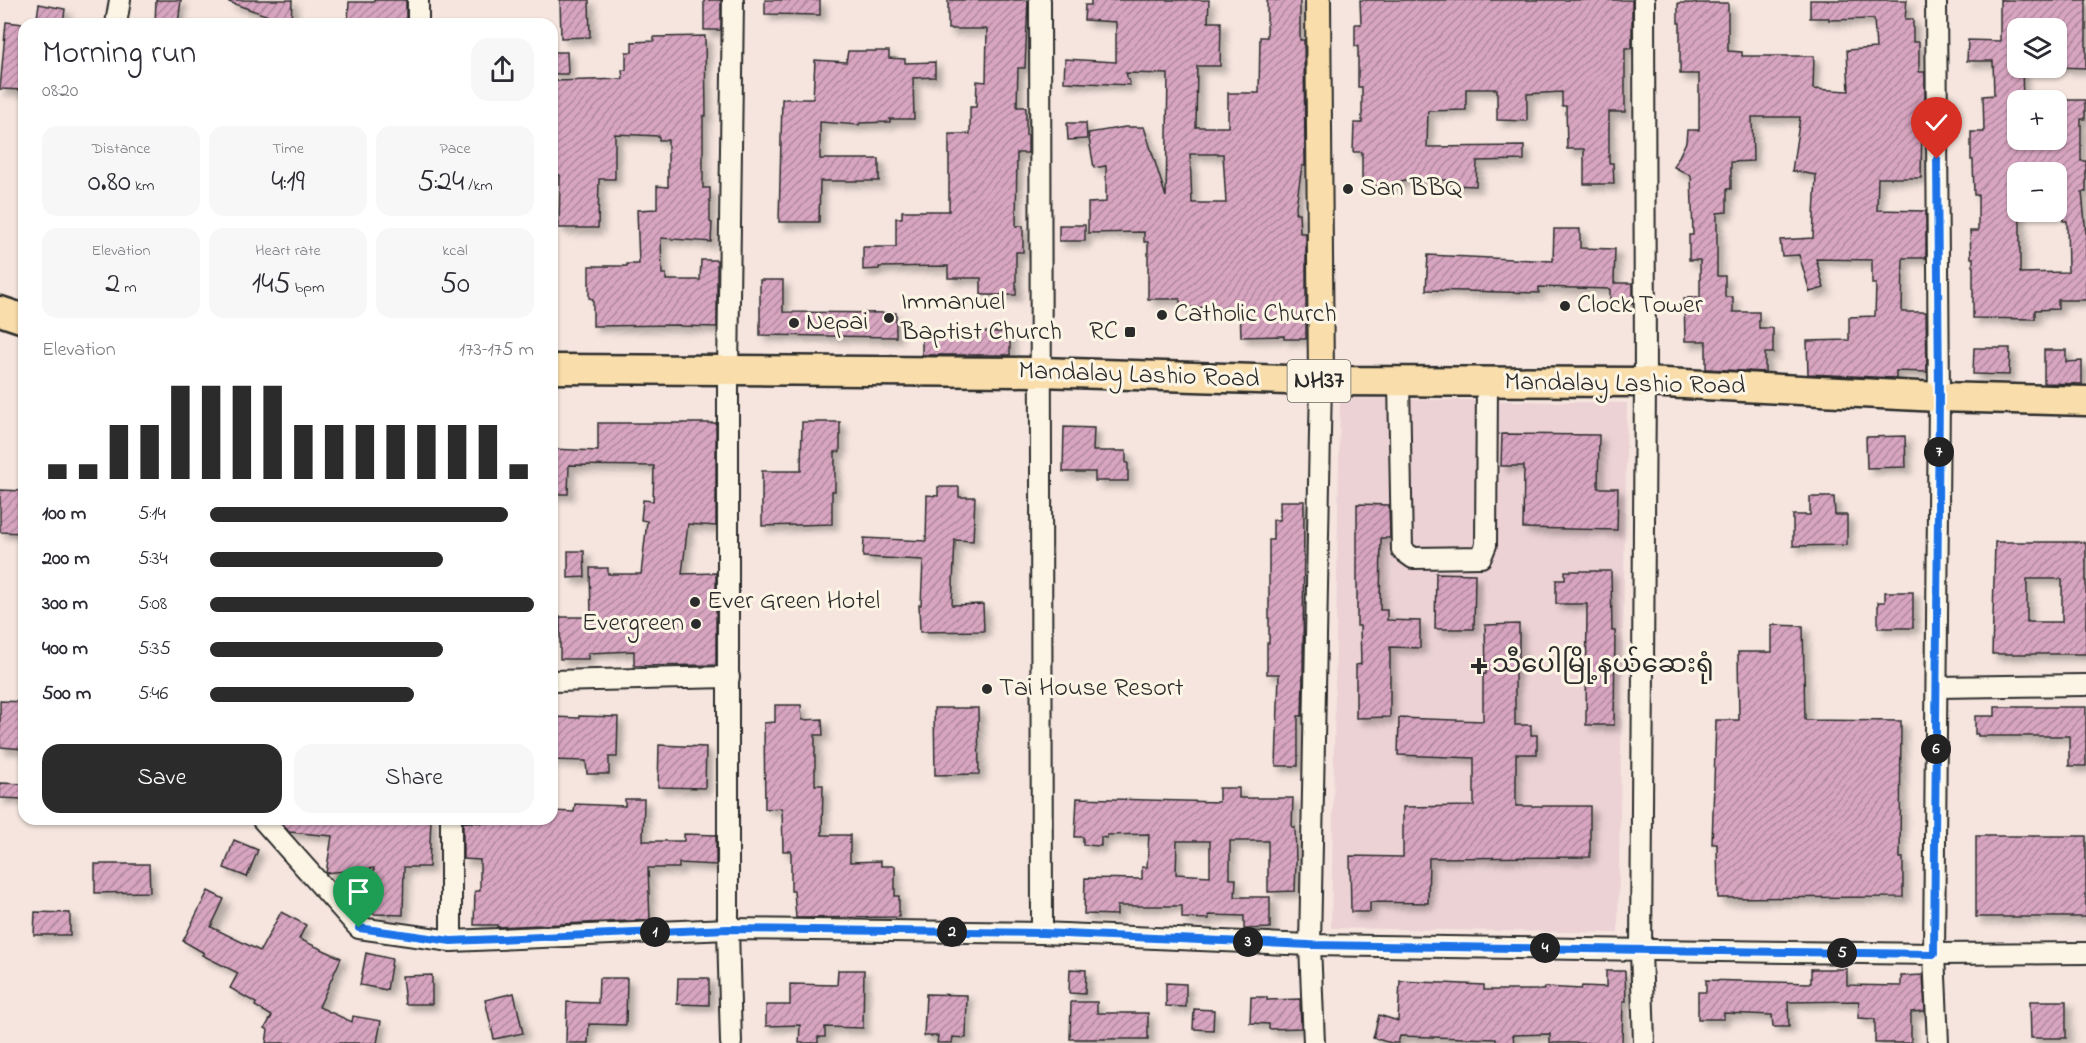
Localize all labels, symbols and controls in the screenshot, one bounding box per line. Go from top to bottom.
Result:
map controls [2007,18,2067,222]
button: layers [2007,18,2067,78]
text: Morning run [42,30,196,78]
button: share [471,38,534,101]
text: 08:20 [42,77,78,106]
button: + [2007,90,2067,150]
pin [1911,97,1962,159]
icon: check [1920,106,1953,139]
text: Distance [92,137,150,161]
text: Time [272,137,304,161]
text: Pace [439,137,471,161]
text: 0.80 [88,161,131,205]
text: 4:19 [271,161,305,205]
text: 5:24 [417,161,464,205]
button: − [2007,162,2067,222]
place label: San BBQ [1360,170,1462,208]
text: km [131,174,154,198]
text: /km [464,174,493,198]
marker: San BBQ [1341,182,1355,196]
text: Elevation [92,239,150,263]
text: Heart rate [255,239,321,263]
text: kcal [442,239,468,263]
text: 2 [105,263,120,307]
text: 145 [252,263,291,307]
text: 50 [440,263,470,307]
text: m [120,276,137,300]
text: bpm [291,276,324,300]
place label: Immanuel Baptist Church [900,284,1062,352]
place label: Clock Tower [1577,287,1704,325]
place label: Catholic Church [1174,296,1337,334]
marker: Clock Tower [1558,299,1572,313]
place label: Nepai [806,304,868,342]
marker: Catholic Church [1155,308,1169,322]
marker: Immanuel Baptist Church [882,311,896,325]
place label: RC [1089,313,1118,351]
marker: Nepai [787,316,801,330]
marker: RC [1123,325,1137,339]
text: Elevation [42,336,116,365]
text: 173–175 m [459,336,534,365]
street label: Mandalay Lashio Road [1018,353,1261,399]
road number: NH37 [1288,360,1350,402]
street label: Mandalay Lashio Road [1504,364,1746,406]
pin: 7 [1924,437,1954,467]
text: 7 [1936,440,1942,464]
text: 100 m [42,500,86,529]
text: 5:14 [138,500,166,529]
text: 200 m [42,545,90,574]
text: 5:34 [138,545,168,574]
place label: Ever Green Hotel [707,583,880,621]
text: 300 m [42,590,88,619]
text: 5:08 [138,590,167,619]
marker: Ever Green Hotel [688,595,702,609]
place label: Evergreen [582,605,684,643]
marker: Evergreen [689,617,703,631]
text: 400 m [42,635,88,664]
text: 5:35 [138,635,171,664]
place label: သီပေါမြို့နယ်ဆေးရုံ [1492,646,1714,685]
marker: သီပေါမြို့နယ်ဆေးရုံ [1470,657,1488,675]
place label: Tai House Resort [999,670,1184,708]
text: 500 m [42,680,91,709]
text: 5:46 [138,680,168,709]
marker: Tai House Resort [980,682,994,696]
pin: 6 [1921,734,1951,764]
text: 6 [1932,737,1940,761]
button: Save [42,744,282,813]
button: Share [294,744,534,813]
pin [333,866,384,928]
icon: arrive [342,875,375,908]
pin: 1 [640,917,670,947]
pin: 2 [937,917,967,947]
text: 1 [652,920,658,944]
text: 2 [948,920,956,944]
pin: 3 [1233,927,1263,957]
text: 3 [1245,930,1251,954]
pin: 4 [1530,933,1560,963]
text: 4 [1542,936,1548,960]
pin: 5 [1827,938,1857,968]
text: 5 [1837,941,1847,965]

